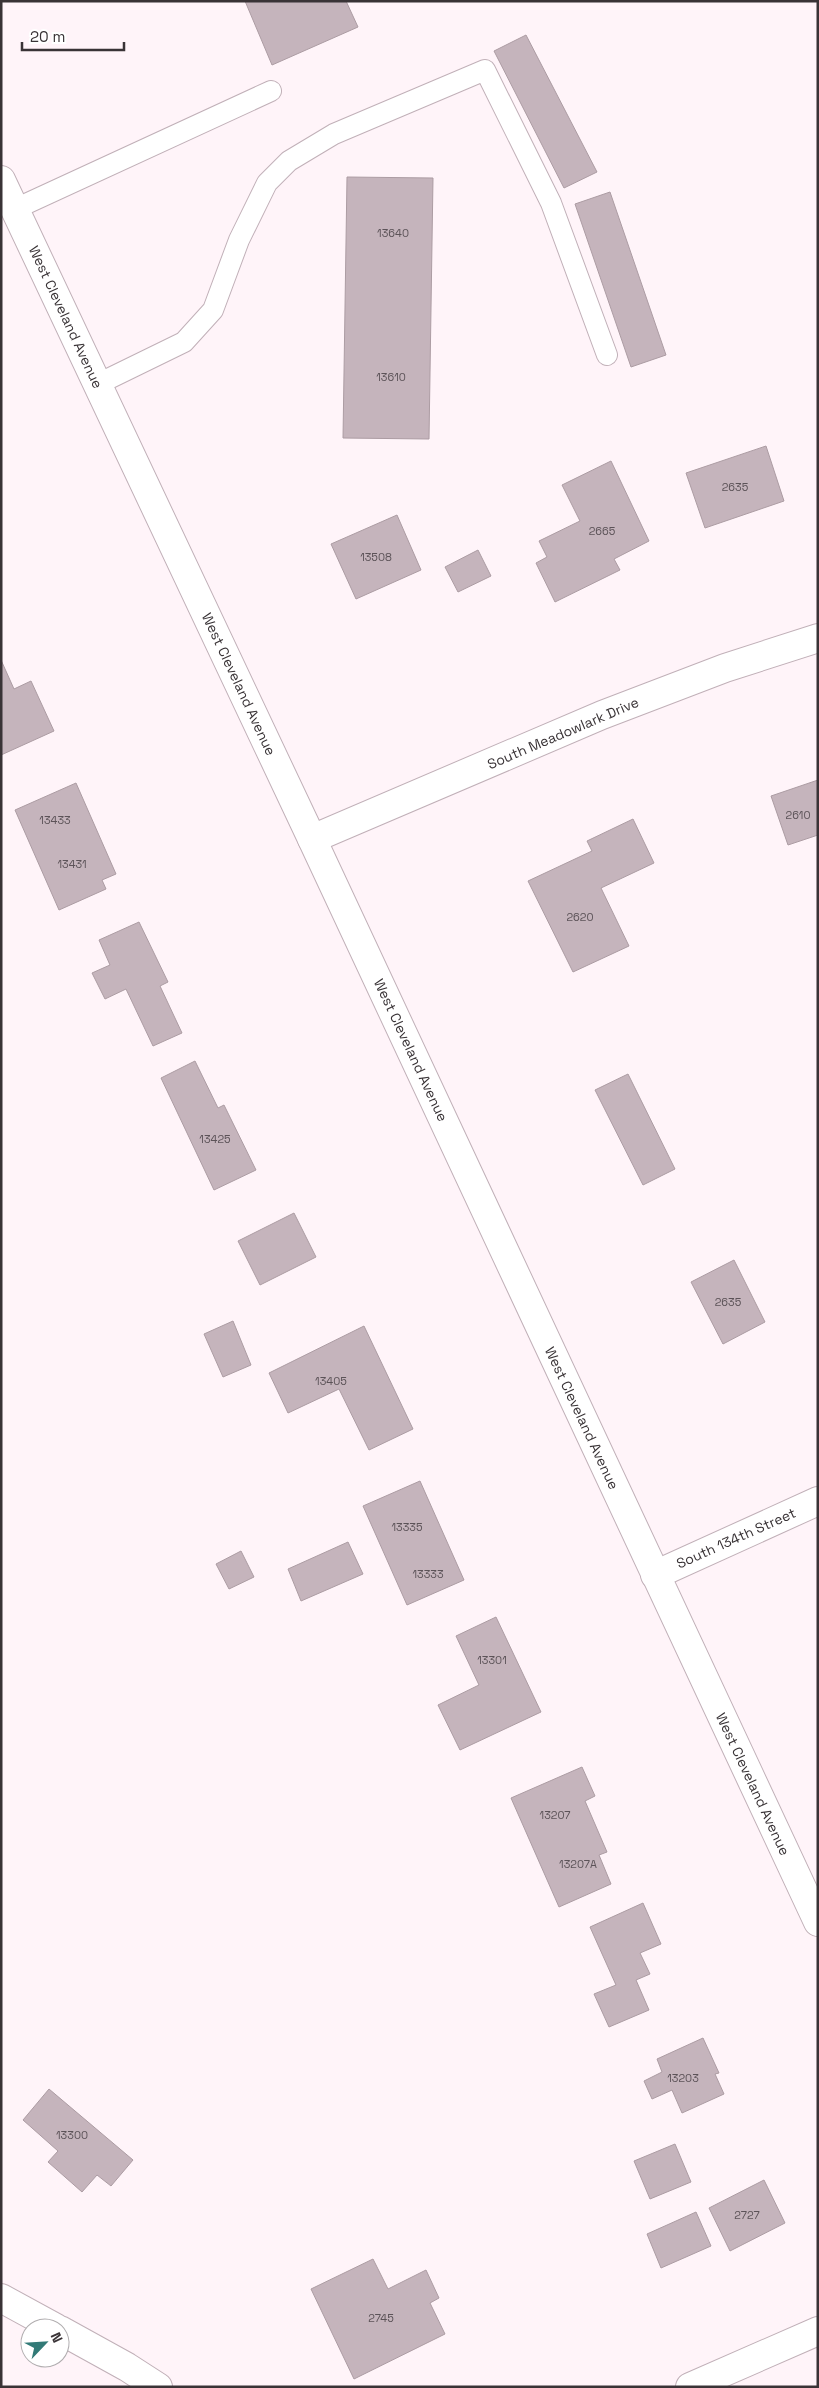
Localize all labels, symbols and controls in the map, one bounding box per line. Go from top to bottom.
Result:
scale bar [22,20,125,52]
text: 20 m [30,27,65,46]
house number: 13640 [377,226,409,240]
street label: West Cleveland Avenue [25,243,107,391]
house number: 13610 [376,370,406,384]
house number: 2635 [722,480,749,494]
house number: 2665 [589,524,616,538]
house number: 13508 [360,550,392,564]
street label: West Cleveland Avenue [198,610,280,758]
street label: South Meadowlark Drive [485,693,641,773]
house number: 2610 [786,808,811,822]
house number: 13433 [39,813,71,827]
house number: 13431 [57,857,87,871]
house number: 2620 [566,910,594,924]
street label: West Cleveland Avenue [370,976,452,1124]
house number: 13425 [199,1132,231,1146]
house number: 2635 [715,1295,742,1309]
street label: West Cleveland Avenue [541,1344,623,1492]
house number: 13405 [315,1374,347,1388]
street label: South 134th Street [673,1504,799,1572]
house number: 13335 [391,1520,423,1534]
house number: 13333 [412,1567,444,1581]
house number: 13301 [477,1653,507,1667]
street label: West Cleveland Avenue [712,1710,794,1858]
house number: 13207 [540,1808,570,1822]
house number: 13207A [559,1857,597,1871]
house number: 13203 [667,2071,699,2085]
house number: 13300 [56,2128,88,2142]
house number: 2727 [734,2208,760,2222]
house number: 2745 [368,2311,394,2325]
north arrow [20,2318,70,2368]
text: N [47,2329,67,2346]

